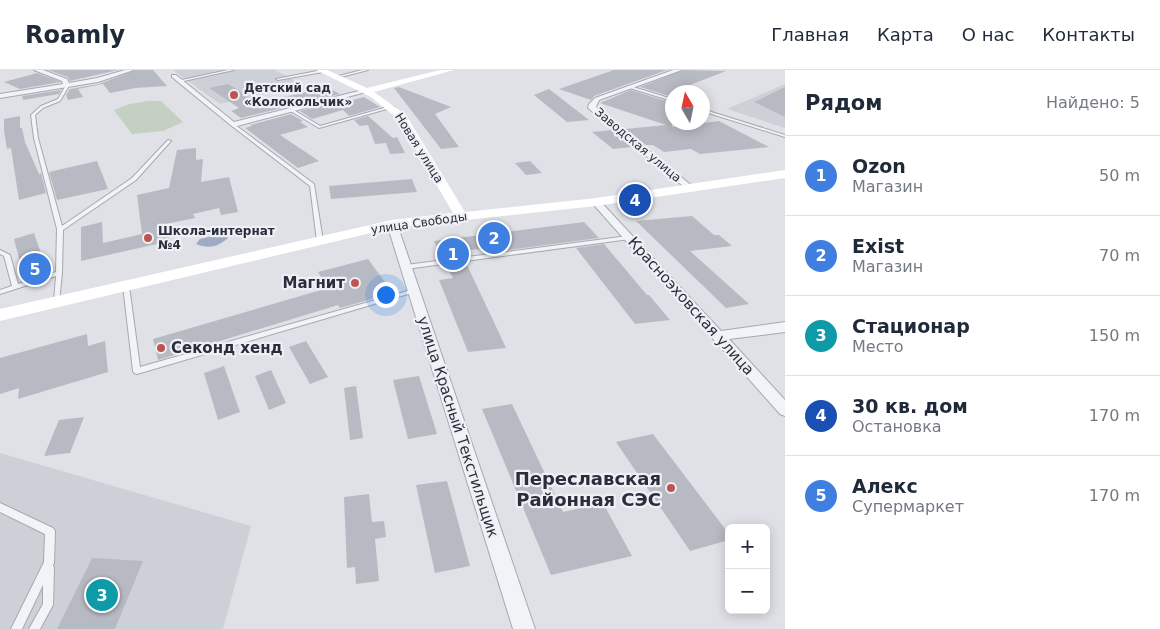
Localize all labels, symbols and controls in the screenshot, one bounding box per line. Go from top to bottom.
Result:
text: Roamly [25,21,125,49]
text: Главная [771,24,849,45]
text: Карта [877,24,934,45]
text: О нас [962,24,1014,45]
text: Контакты [1042,24,1135,45]
place label: Детский сад «Колокольчик» [244,81,352,109]
north arrow [665,85,710,130]
marker: Детский сад «Колокольчик» [228,89,240,101]
text: Рядом [805,91,882,115]
text: Найдено: 5 [1046,93,1140,112]
street label: Заводская улица [592,105,684,185]
street label: Новая улица [392,110,446,186]
text: Ozon [852,155,906,177]
text: 1 [815,166,827,185]
text: 50 m [1099,166,1140,185]
text: Магазин [852,177,923,196]
pin: 4 [619,181,651,219]
street label: улица Свободы [370,209,468,237]
pin: 2 [478,219,510,257]
place label: Школа-интернат №4 [158,224,275,252]
marker: Школа-интернат №4 [142,232,154,244]
street label: Красноэховская улица [624,233,758,379]
pin: 1 [437,235,469,273]
text: Exist [852,235,904,257]
text: 2 [815,246,827,265]
text: 70 m [1099,246,1140,265]
pin: 5 [19,250,51,288]
text: Магазин [852,257,923,276]
place label: Магнит [283,274,345,292]
marker: Магнит [349,277,361,289]
your location [373,282,399,308]
street label: улица Красный Текстильщик [414,314,502,540]
text: Стационар [852,315,970,337]
text: 3 [815,326,827,345]
text: 150 m [1089,326,1140,345]
text: Место [852,337,904,356]
place label: Секонд хенд [171,339,283,357]
marker: Секонд хенд [155,342,167,354]
text: 30 кв. дом [852,395,968,417]
text: 4 [815,406,827,425]
text: 170 m [1089,406,1140,425]
text: Остановка [852,417,942,436]
place label: Переславская Районная СЭС [515,468,661,510]
text: Алекс [852,475,918,497]
marker: Переславская Районная СЭС [665,482,677,494]
text: 5 [815,486,827,505]
text: 170 m [1089,486,1140,505]
text: Супермаркет [852,497,964,516]
map controls [725,524,770,614]
button: + [725,524,770,569]
button: − [725,569,770,614]
pin: 3 [86,576,118,614]

